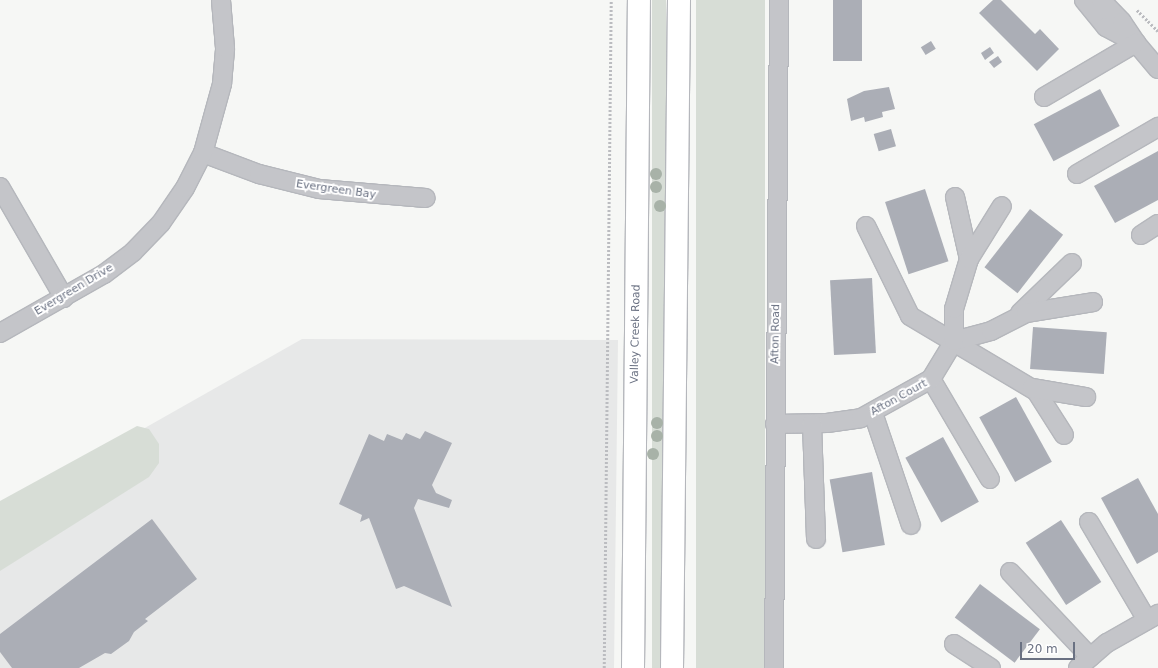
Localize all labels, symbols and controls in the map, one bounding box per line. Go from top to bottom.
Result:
street label: Evergreen Bay [295,178,377,202]
street label: Evergreen Drive [32,261,116,319]
street label: Valley Creek Road [629,284,643,384]
street label: Afton Road [769,304,783,364]
street label: Afton Court [868,377,930,419]
scale bar [1022,634,1077,660]
text: 20 m [1027,642,1058,656]

